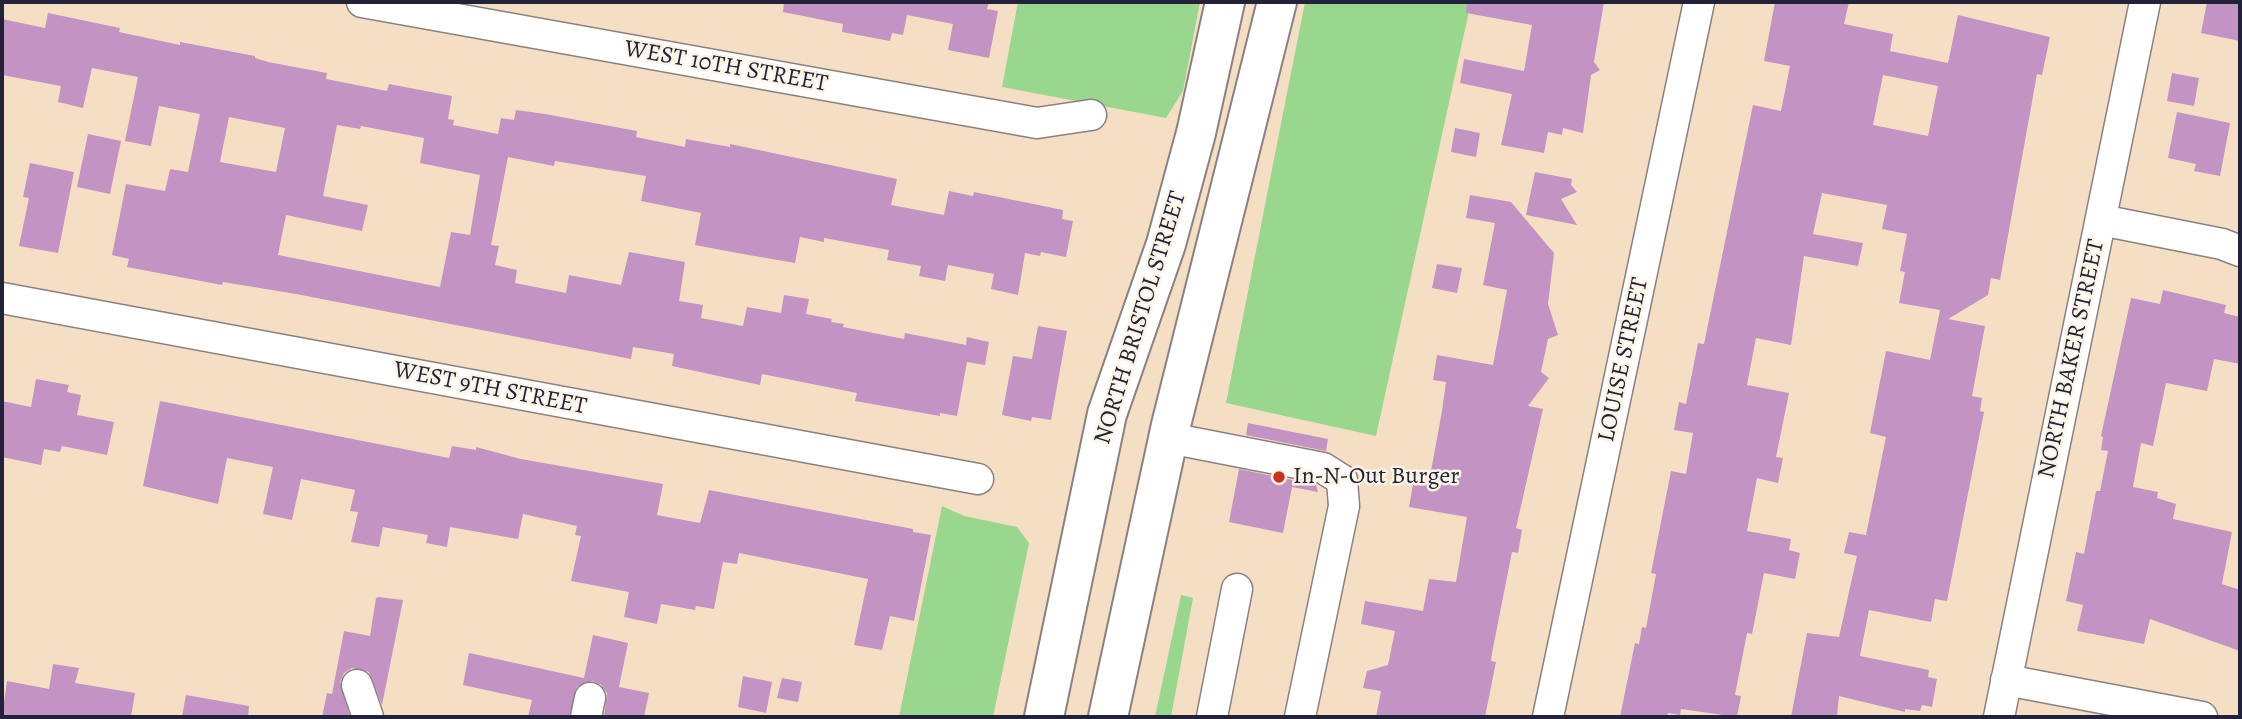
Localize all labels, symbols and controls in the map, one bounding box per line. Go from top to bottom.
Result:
street label: WEST 10TH STREET [622,35,830,99]
street label: NORTH BRISTOL STREET [1089,188,1193,448]
street label: NORTH BAKER STREET [2033,237,2111,481]
street label: LOUISE STREET [1593,275,1655,445]
street label: WEST 9TH STREET [391,356,589,422]
place label: In-N-Out Burger [1293,463,1459,491]
marker: In-N-Out Burger [1271,469,1287,485]

